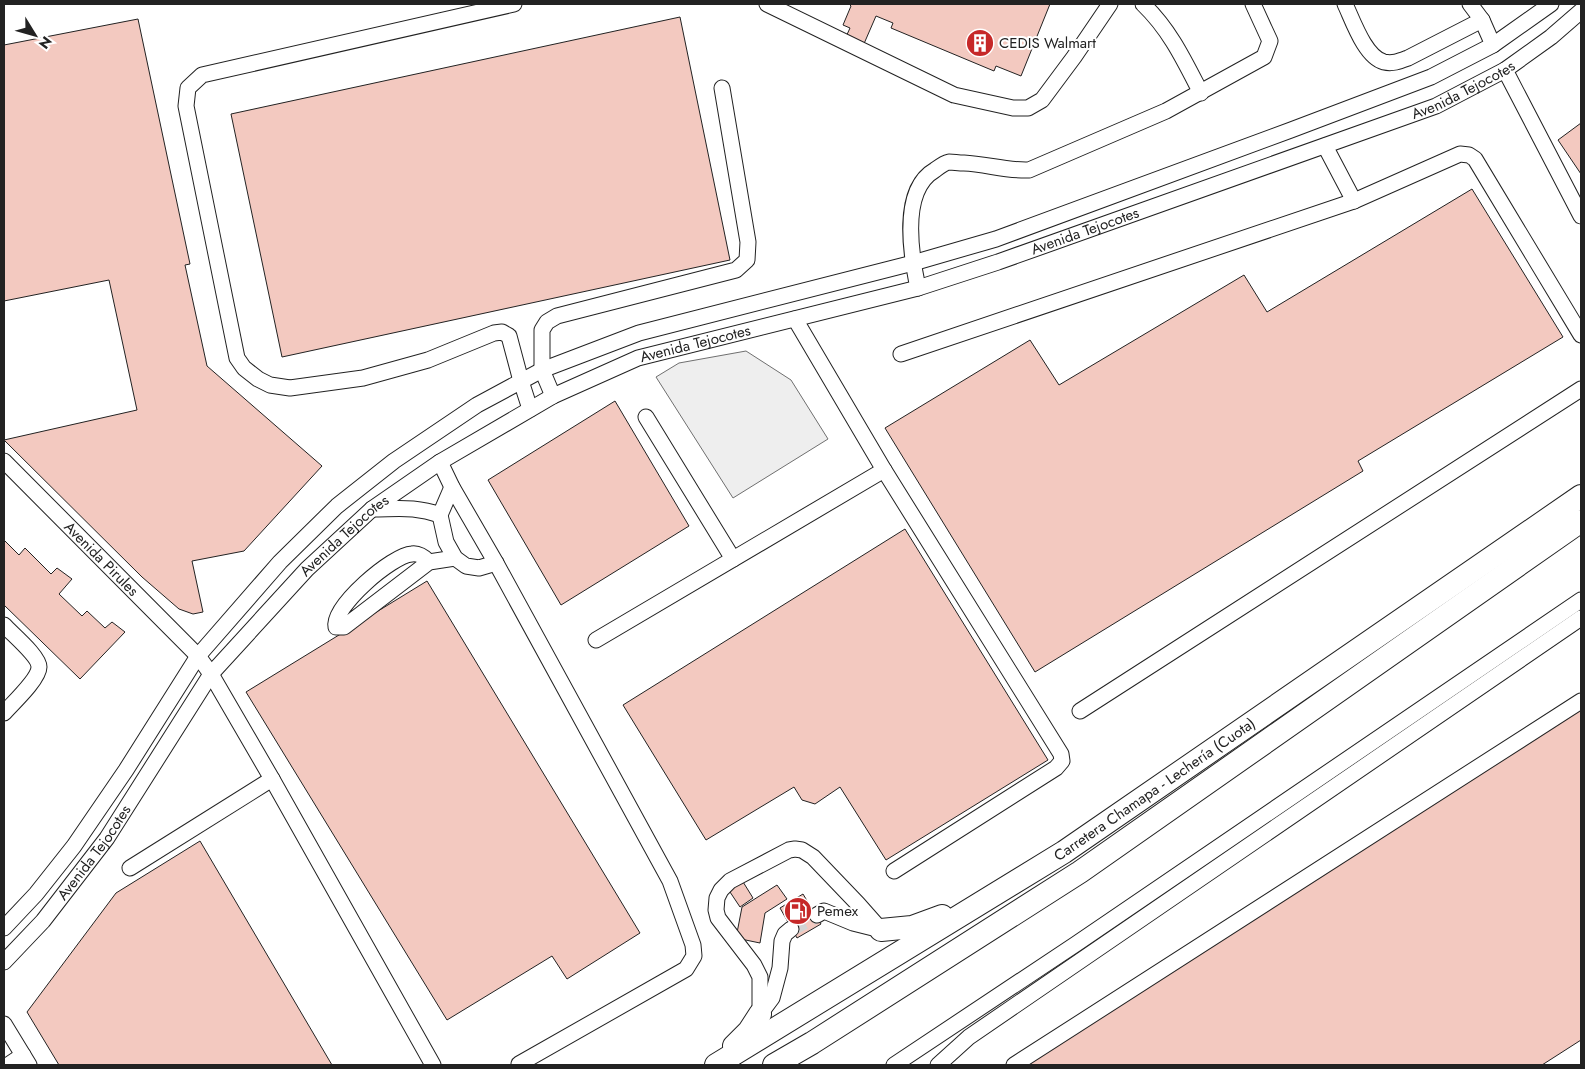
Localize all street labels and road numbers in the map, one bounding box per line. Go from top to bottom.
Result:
street label: Avenida Tejocotes [1408,55,1520,125]
street label: Avenida Tejocotes [1028,202,1142,260]
street label: Avenida Tejocotes [638,319,753,368]
street label: Avenida Tejocotes [294,490,393,581]
street label: Avenida Pirules [59,516,144,601]
street label: Carretera Chamapa - Lechería (Cuota) [1050,712,1260,867]
street label: Avenida Tejocotes [52,801,136,905]

